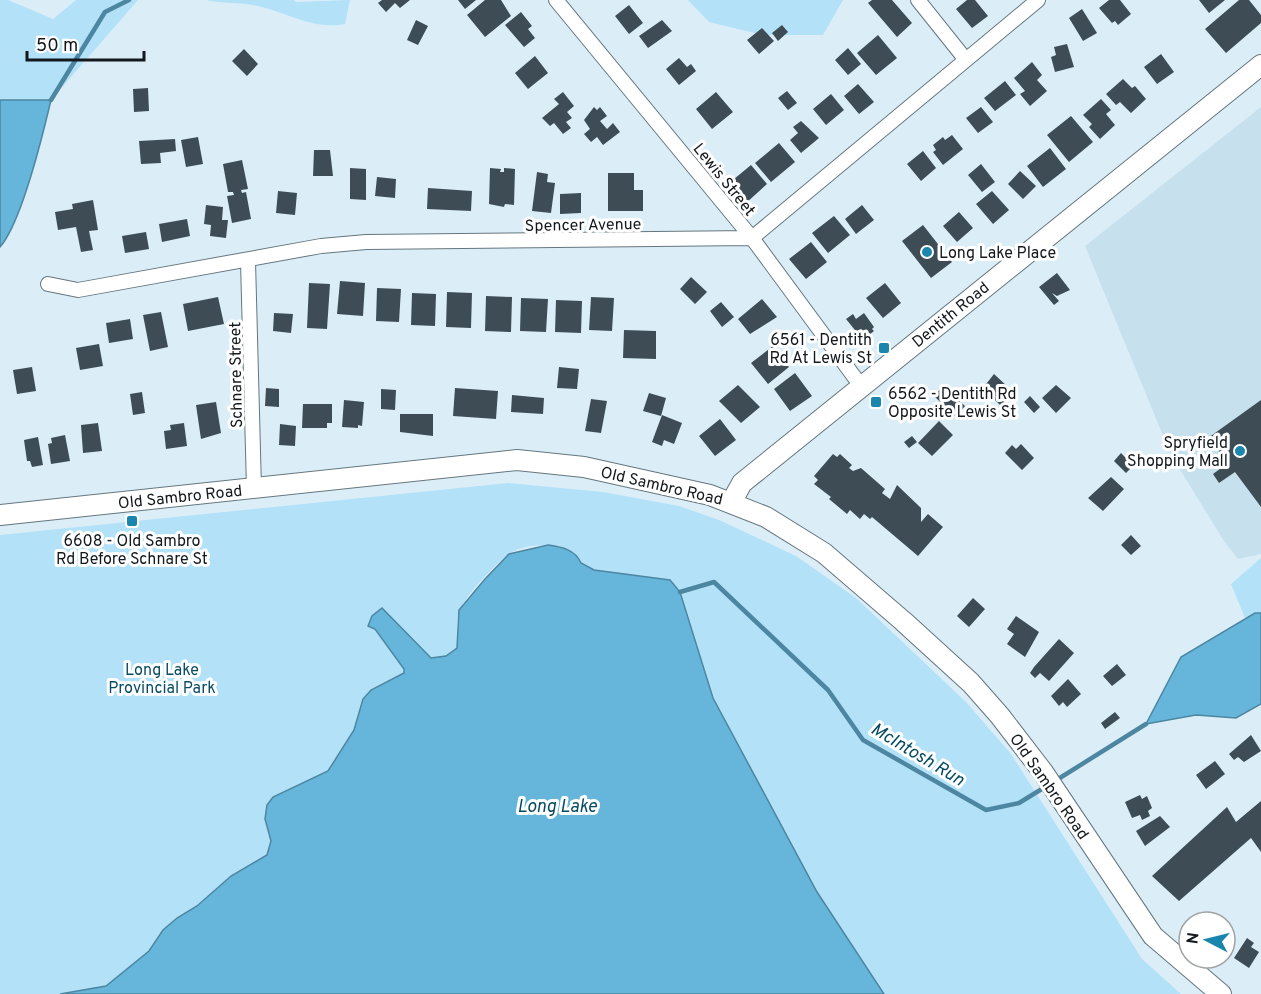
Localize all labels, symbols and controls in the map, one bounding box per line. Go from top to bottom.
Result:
scale bar [27,24,144,62]
text: 50 m [36,35,78,58]
street label: Lewis Street [688,140,759,221]
street label: Spencer Avenue [525,215,642,237]
place label: Long Lake Place [939,244,1056,264]
marker: Long Lake Place [920,245,934,259]
street label: Dentith Road [909,278,994,353]
street label: Schnare Street [226,322,248,428]
place label: 6561 - Dentith Rd At Lewis St [770,331,872,369]
marker: 6561 - Dentith Rd At Lewis St [877,341,891,355]
place label: 6562 - Dentith Rd Opposite Lewis St [888,385,1017,423]
marker: 6562 - Dentith Rd Opposite Lewis St [869,395,883,409]
place label: Spryfield Shopping Mall [1127,434,1228,472]
marker: Spryfield Shopping Mall [1233,444,1247,458]
street label: Old Sambro Road [598,463,725,511]
street label: Old Sambro Road [117,482,243,514]
marker: 6608 - Old Sambro Rd Before Schnare St [125,514,139,528]
place label: 6608 - Old Sambro Rd Before Schnare St [56,532,208,570]
park label: Long Lake Provincial Park [108,661,216,699]
water label: McIntosh Run [866,718,968,792]
street label: Old Sambro Road [1004,730,1092,844]
water label: Long Lake [517,796,597,819]
north arrow [1177,910,1237,970]
text: N [1183,931,1205,945]

